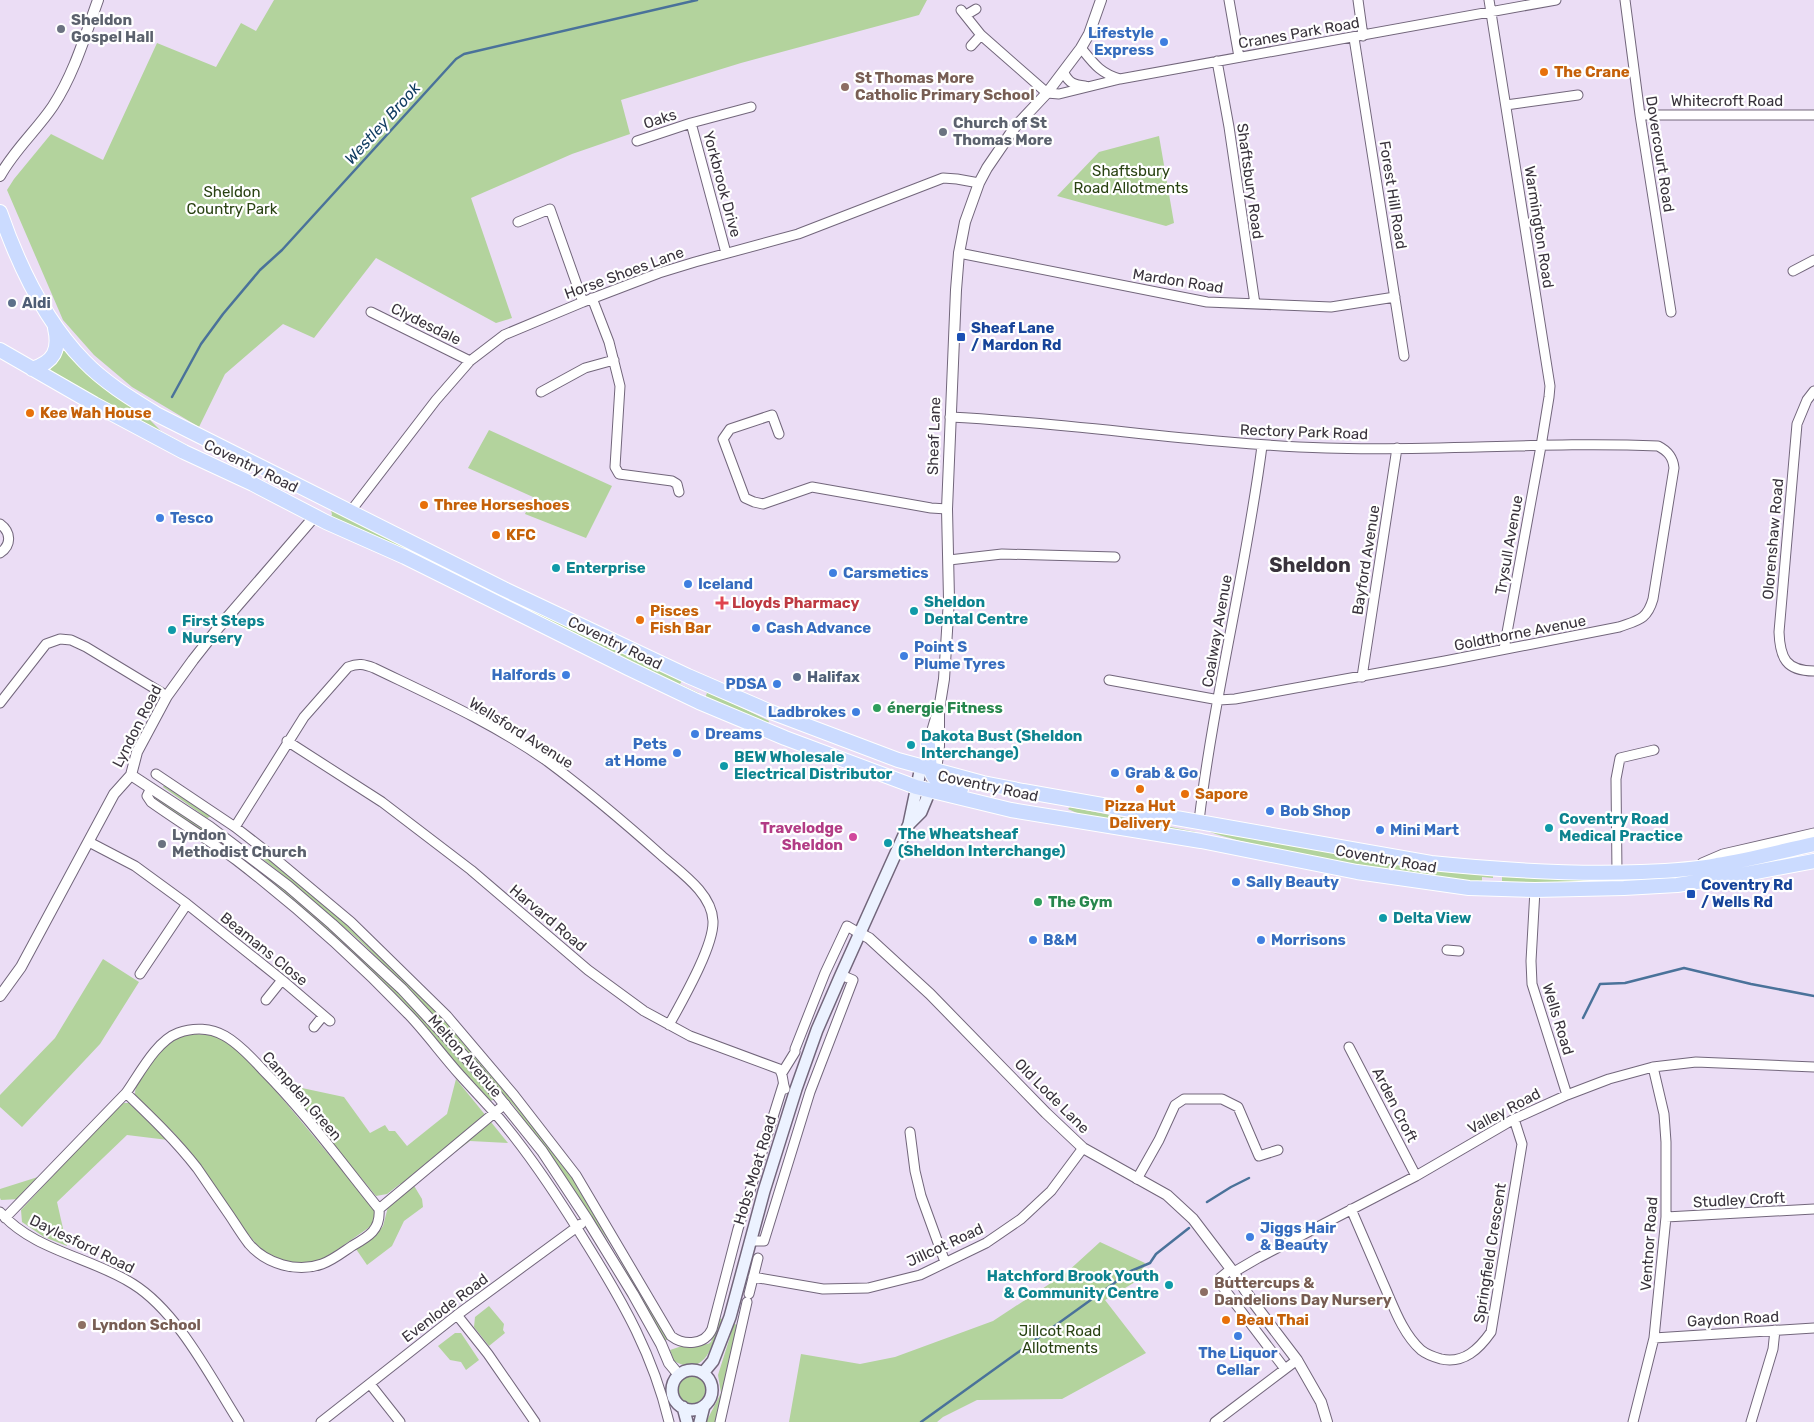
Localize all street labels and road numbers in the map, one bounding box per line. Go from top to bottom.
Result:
street label: Cranes Park Road [1237,13,1361,53]
street label: Whitecroft Road [1671,92,1783,110]
street label: Dovercourt Road [1642,95,1678,213]
street label: Oaks [641,105,679,133]
street label: Shaftsbury Road [1233,122,1267,240]
street label: Yorkbrook Drive [699,129,745,239]
street label: Forest Hill Road [1376,140,1410,250]
street label: Warmington Road [1520,165,1558,289]
street label: Horse Shoes Lane [562,243,686,303]
street label: Mardon Road [1131,265,1225,297]
street label: Clydesdale [388,299,464,349]
street label: Sheaf Lane [924,396,944,476]
street label: Rectory Park Road [1240,421,1368,443]
street label: Coventry Road [201,435,301,497]
street label: Olorenshaw Road [1759,478,1787,600]
street label: Trysull Avenue [1491,494,1527,596]
street label: Bayford Avenue [1348,504,1384,616]
street label: Coalway Avenue [1198,573,1236,689]
street label: Goldthorne Avenue [1453,611,1587,655]
street label: Coventry Road [565,612,665,674]
street label: Lyndon Road [108,682,166,770]
street label: Wellsford Avenue [466,694,576,772]
street label: Coventry Road [936,767,1040,805]
street label: Coventry Road [1334,841,1438,877]
street label: Harvard Road [506,881,590,955]
street label: Beamans Close [217,908,311,990]
street label: Wells Road [1539,981,1577,1057]
street label: Melton Avenue [424,1011,506,1101]
street label: Campden Green [258,1048,346,1144]
street label: Old Lode Lane [1011,1055,1093,1137]
street label: Arden Croft [1369,1065,1422,1145]
street label: Valley Road [1465,1084,1543,1138]
street label: Hobs Moat Road [730,1113,780,1227]
street label: Springfield Crescent [1470,1182,1510,1324]
street label: Studley Croft [1693,1189,1786,1211]
street label: Ventnor Road [1637,1196,1661,1292]
street label: Daylesford Road [27,1211,137,1277]
street label: Jillcot Road [904,1219,986,1271]
street label: Evenlode Road [398,1270,492,1346]
street label: Gaydon Road [1686,1308,1780,1330]

